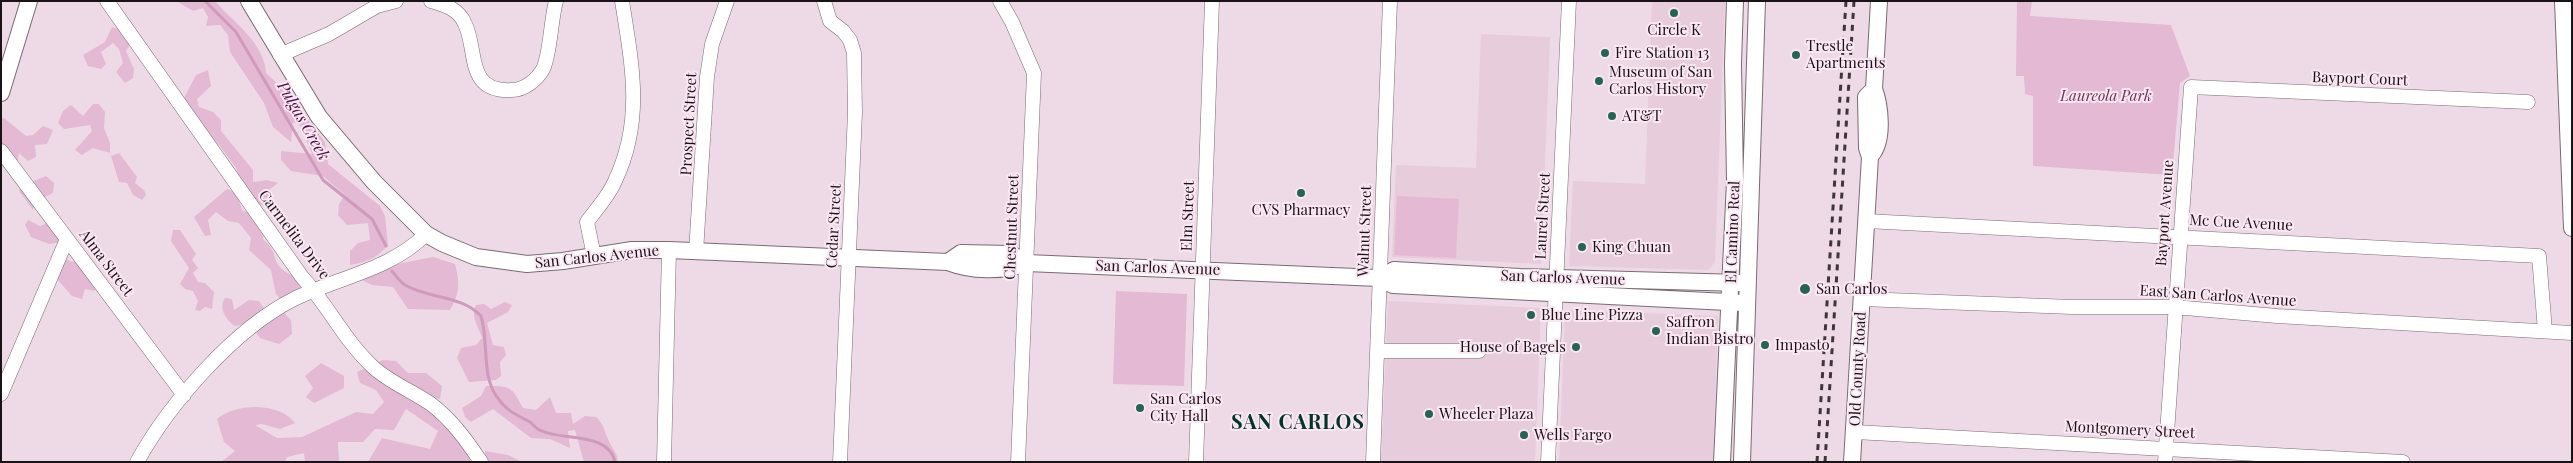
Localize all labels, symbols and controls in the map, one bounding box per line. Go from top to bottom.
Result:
marker: Circle K [1668,7,1680,19]
place label: Circle K [1647,21,1701,39]
place label: Trestle Apartments [1806,37,1885,72]
place label: Fire Station 13 [1615,44,1709,62]
marker: Fire Station 13 [1599,47,1611,59]
marker: Trestle Apartments [1790,49,1802,61]
place label: Museum of San Carlos History [1609,63,1712,98]
street label: Bayport Court [2312,68,2408,90]
street label: Prospect Street [677,72,701,176]
marker: Museum of San Carlos History [1593,75,1605,87]
water label: Pulgas Creek [273,78,333,164]
park label: Laureola Park [2060,87,2152,105]
place label: AT&T [1622,107,1662,125]
marker: AT&T [1606,110,1618,122]
street label: Bayport Avenue [2152,159,2178,267]
street label: Laurel Street [1532,172,1554,260]
street label: Chestnut Street [1001,174,1023,280]
street label: Elm Street [1178,180,1198,252]
street label: El Camino Real [1722,180,1744,284]
street label: Cedar Street [823,183,845,269]
street label: Walnut Street [1354,185,1376,277]
street label: Carmelita Drive [255,187,333,283]
marker: CVS Pharmacy [1295,187,1307,199]
place label: CVS Pharmacy [1252,201,1350,219]
street label: Mc Cue Avenue [2189,211,2293,235]
street label: Alma Street [75,226,137,300]
place label: King Chuan [1592,238,1671,256]
marker: King Chuan [1576,241,1588,253]
street label: San Carlos Avenue [534,242,660,272]
street label: San Carlos Avenue [1095,257,1221,279]
street label: San Carlos Avenue [1500,267,1626,289]
place label: San Carlos [1816,280,1887,298]
marker: San Carlos [1798,282,1812,296]
street label: East San Carlos Avenue [2139,282,2297,310]
place label: Blue Line Pizza [1541,306,1643,324]
marker: Blue Line Pizza [1525,309,1537,321]
street label: Old County Road [1846,311,1870,427]
place label: Saffron Indian Bistro [1666,313,1754,348]
marker: Saffron Indian Bistro [1650,325,1662,337]
place label: Impasto [1775,336,1830,354]
place label: House of Bagels [1460,338,1566,356]
marker: Impasto [1759,339,1771,351]
marker: House of Bagels [1570,341,1582,353]
place label: San Carlos City Hall [1150,390,1221,425]
marker: San Carlos City Hall [1134,402,1146,414]
place label: Wheeler Plaza [1439,405,1534,423]
marker: Wheeler Plaza [1423,408,1435,420]
district label: SAN CARLOS [1230,411,1366,435]
street label: Montgomery Street [2065,418,2195,442]
place label: Wells Fargo [1534,426,1612,444]
marker: Wells Fargo [1518,429,1530,441]

